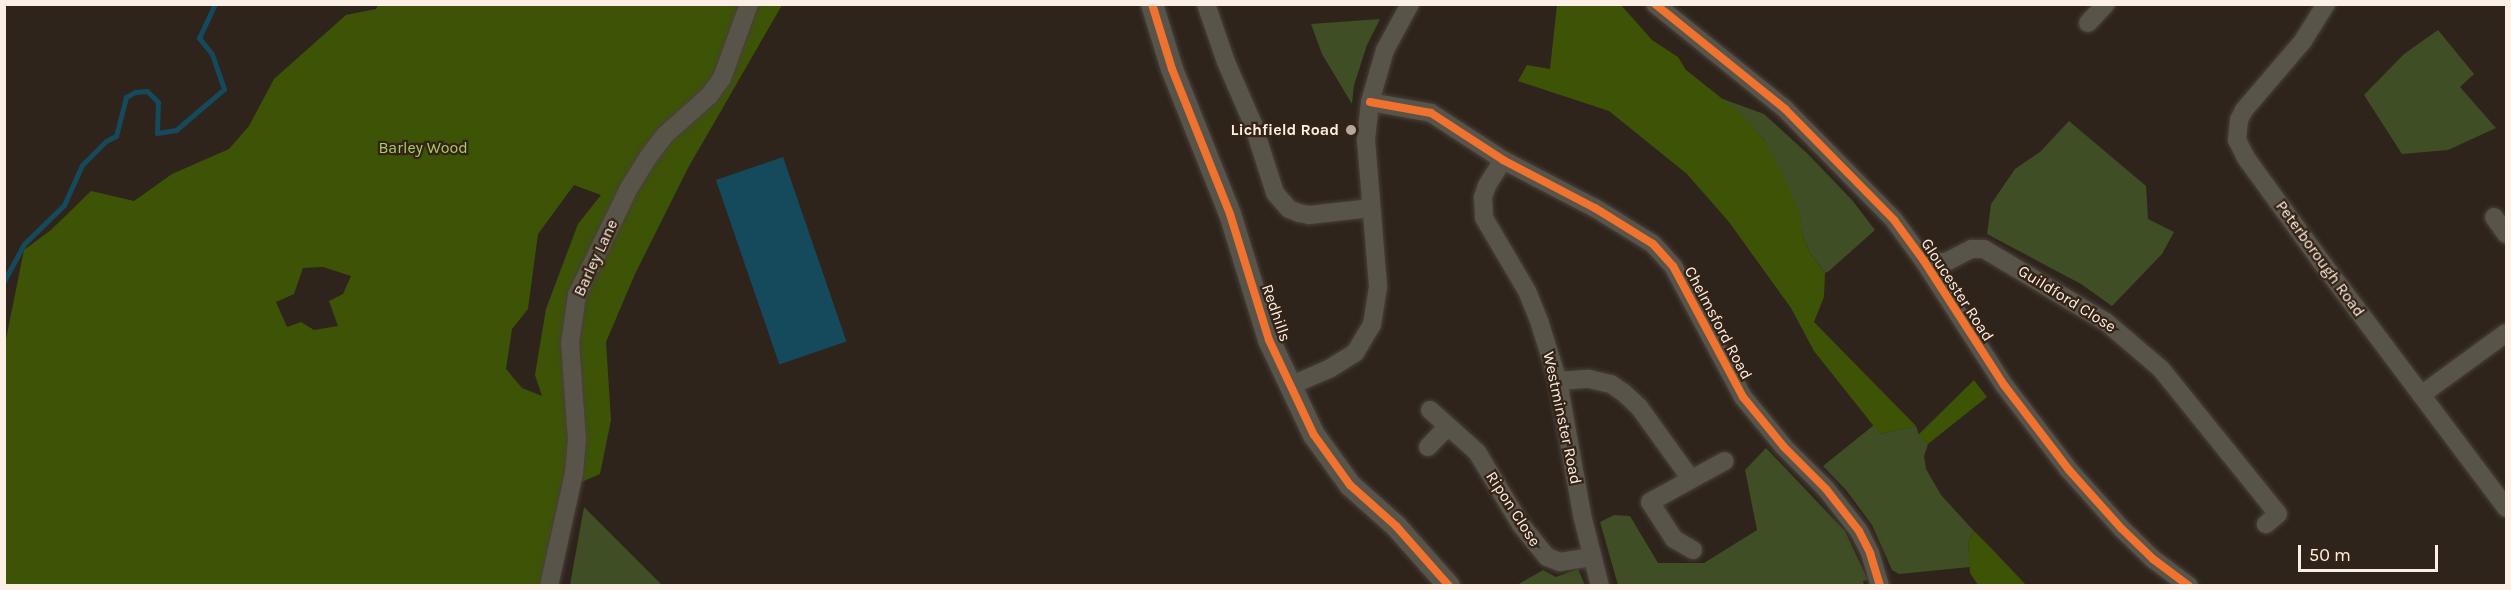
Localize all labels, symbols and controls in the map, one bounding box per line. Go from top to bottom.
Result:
place label: Lichfield Road [1231,120,1339,140]
marker: Lichfield Road [1344,123,1358,137]
park label: Barley Wood [378,138,468,158]
street label: Peterborough Road [2271,197,2369,321]
street label: Barley Lane [570,216,622,300]
street label: Gloucester Road [1917,235,1997,345]
street label: Guildford Close [2015,261,2119,337]
street label: Chelmsford Road [1680,263,1756,383]
street label: Redhills [1257,282,1295,344]
street label: Westminster Road [1539,350,1585,486]
street label: Ripon Close [1482,468,1544,550]
scale bar [2301,533,2440,571]
text: 50 m [2309,544,2351,566]

